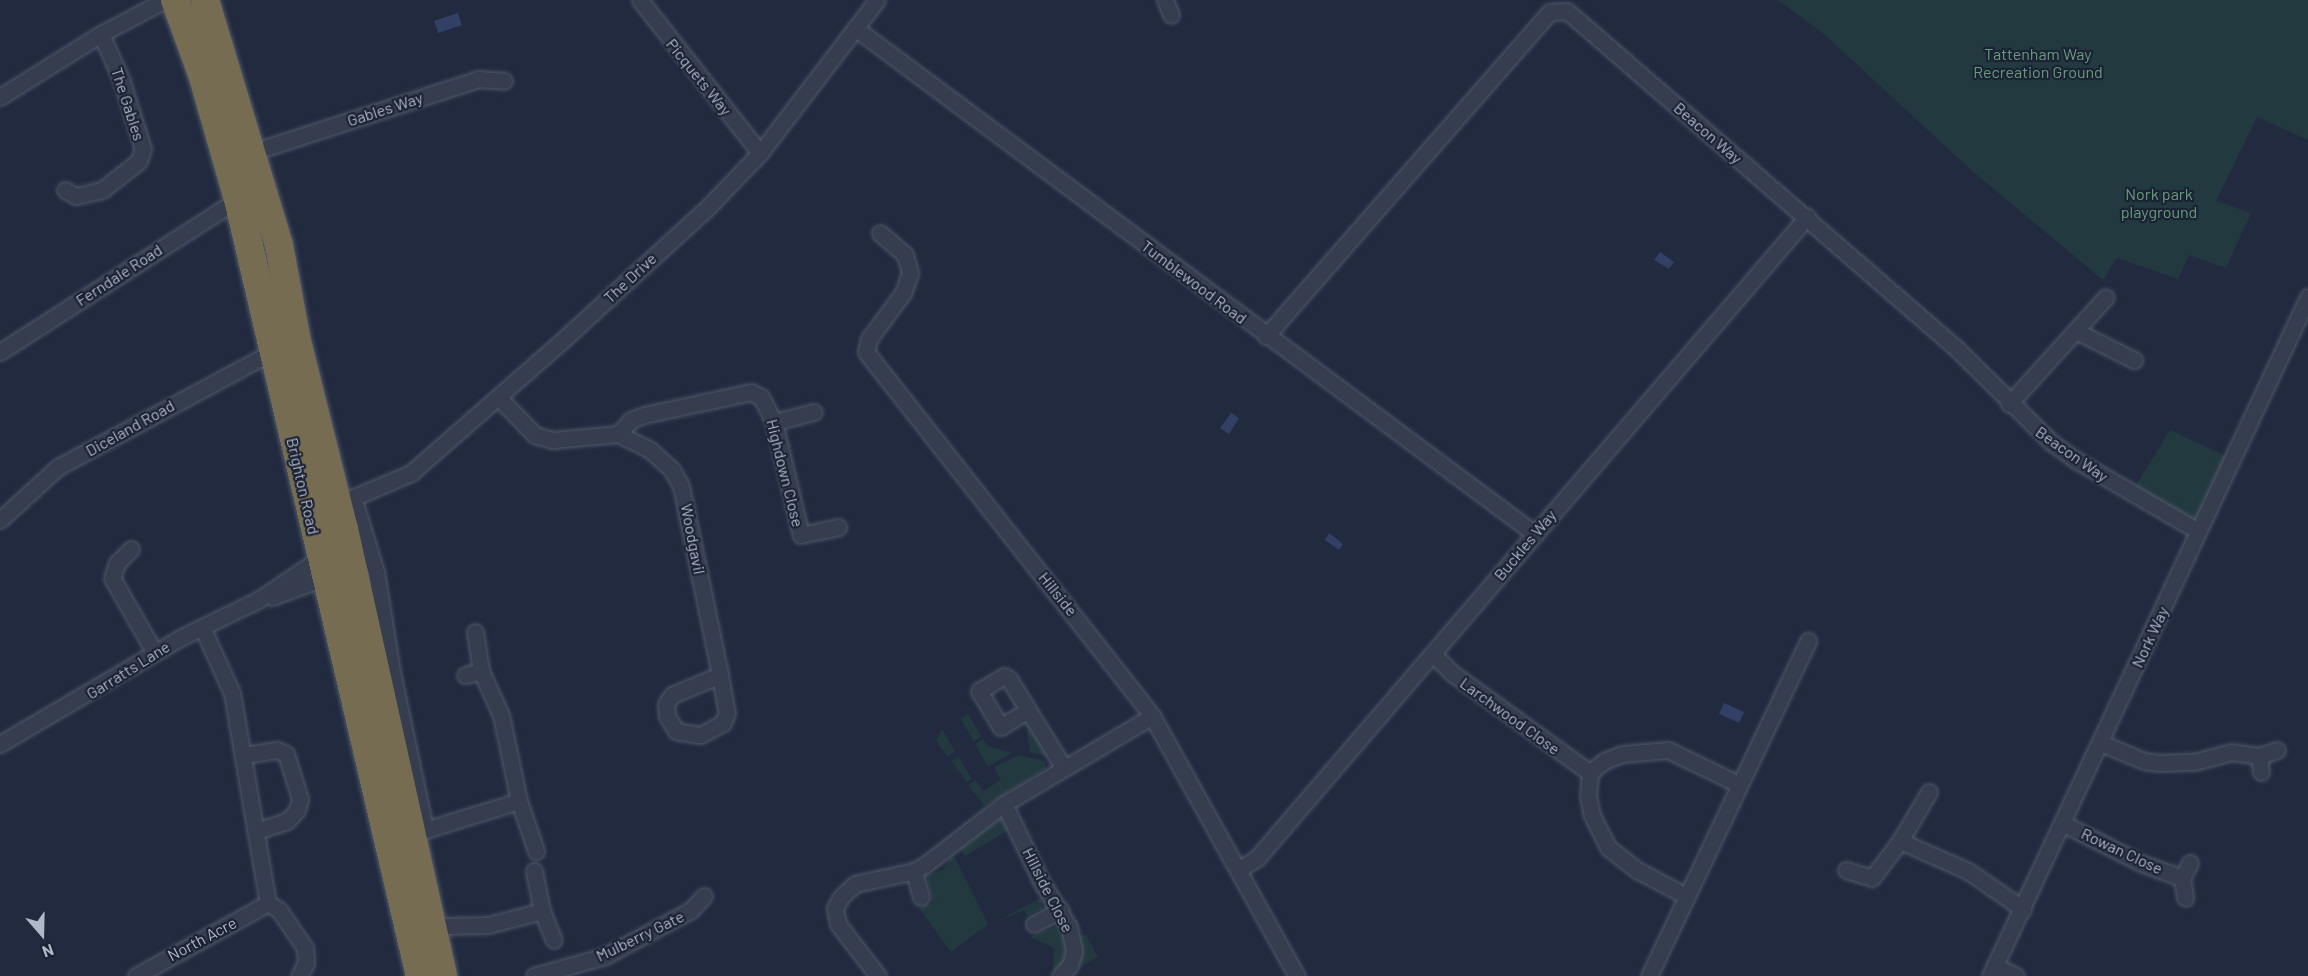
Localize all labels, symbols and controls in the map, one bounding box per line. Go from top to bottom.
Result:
street label: Picquets Way [662,35,736,119]
park label: Tattenham Way Recreation Ground [1973,44,2103,82]
street label: The Gables [107,65,149,143]
street label: Gables Way [345,88,425,130]
street label: Beacon Way [1670,98,1746,168]
park label: Nork park playground [2121,184,2197,222]
street label: Tumblewood Road [1138,236,1250,328]
street label: Ferndale Road [72,240,166,310]
street label: The Drive [600,249,660,307]
street label: Diceland Road [82,396,178,460]
street label: Highdown Close [762,417,808,529]
street label: Beacon Way [2032,422,2112,486]
street label: Brighton Road [283,436,323,536]
street label: Woodgavil [677,502,709,576]
street label: Buckles Way [1490,506,1560,584]
street label: Hillside [1035,568,1081,620]
street label: Nork Way [2127,603,2173,671]
street label: Garratts Lane [83,637,173,703]
street label: Larchwood Close [1456,673,1564,759]
street label: Rowan Close [2078,824,2166,878]
street label: Hillside Close [1018,844,1078,936]
north arrow [12,904,72,964]
street label: Mulberry Gate [593,906,687,966]
street label: North Acre [164,913,240,965]
text: N [40,941,57,962]

